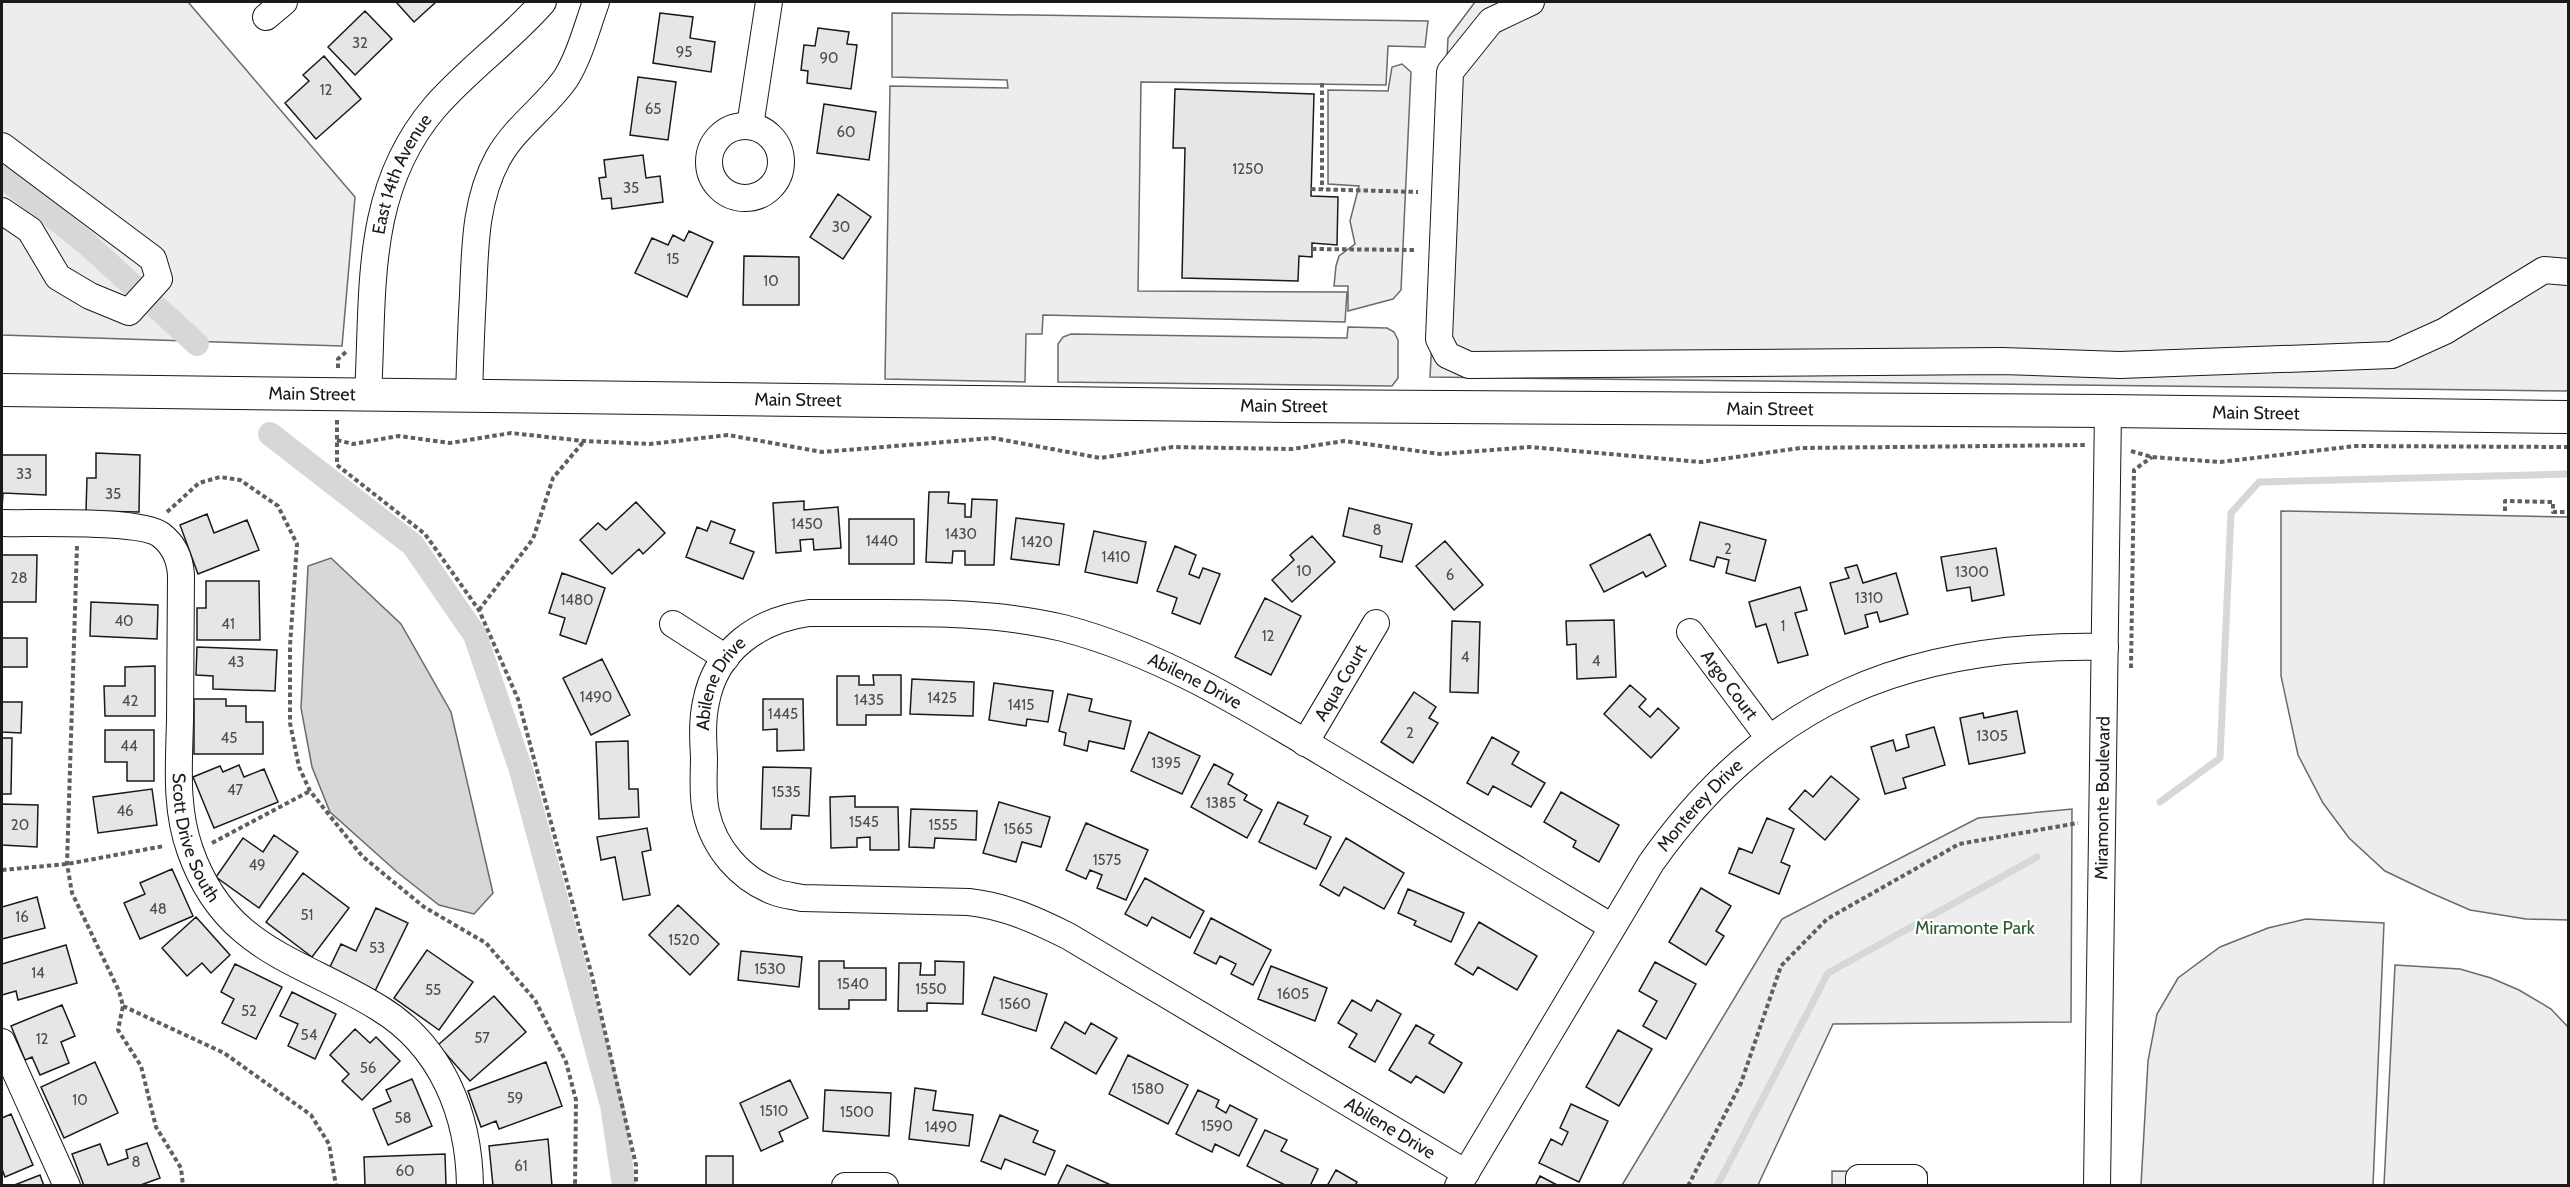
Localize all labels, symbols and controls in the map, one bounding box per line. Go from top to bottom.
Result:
house number: 32 [352,34,368,52]
house number: 95 [676,43,692,61]
house number: 90 [820,49,839,67]
house number: 12 [320,81,333,99]
house number: 65 [645,100,661,118]
street label: East 14th Avenue [367,109,436,236]
house number: 60 [837,123,856,141]
house number: 1250 [1232,160,1264,178]
house number: 35 [623,179,639,197]
house number: 30 [832,218,850,236]
house number: 15 [666,250,680,268]
house number: 10 [763,272,779,290]
street label: Main Street [268,382,356,405]
street label: Main Street [754,388,842,411]
street label: Main Street [1240,394,1328,417]
street label: Main Street [1726,398,1814,420]
street label: Main Street [2212,401,2300,424]
house number: 33 [16,465,32,483]
house number: 35 [105,485,121,503]
house number: 1450 [791,515,823,533]
house number: 8 [1372,521,1382,539]
house number: 1430 [945,525,977,543]
house number: 1440 [866,532,898,550]
house number: 1420 [1021,533,1053,551]
house number: 2 [1724,540,1732,558]
house number: 1410 [1102,548,1130,566]
house number: 10 [1296,562,1312,580]
house number: 1300 [1955,563,1989,581]
house number: 6 [1446,566,1454,584]
house number: 28 [11,569,27,587]
house number: 1310 [1855,589,1883,607]
house number: 1480 [560,591,594,609]
house number: 40 [114,612,134,630]
house number: 41 [221,615,235,633]
house number: 1 [1781,617,1785,635]
house number: 12 [1262,627,1275,645]
street label: Abilene Drive [692,632,750,731]
street label: Aqua Court [1310,641,1372,725]
street label: Argo Court [1696,646,1763,724]
street label: Abilene Drive [1145,648,1246,714]
house number: 4 [1461,648,1470,666]
house number: 4 [1592,652,1601,670]
house number: 43 [228,653,244,671]
house number: 1490 [580,688,612,706]
house number: 1425 [927,689,957,707]
house number: 1435 [854,691,884,709]
house number: 42 [122,692,138,710]
house number: 1415 [1008,696,1034,714]
house number: 1445 [768,705,798,723]
street label: Miramonte Boulevard [2090,716,2115,880]
house number: 2 [1406,724,1414,742]
house number: 1305 [1976,727,2008,745]
house number: 45 [221,729,237,747]
house number: 44 [120,737,138,755]
house number: 1395 [1151,754,1181,772]
street label: Monterey Drive [1652,754,1747,856]
street label: Scott Drive South [168,773,224,906]
house number: 47 [227,781,244,799]
house number: 1535 [771,783,801,801]
house number: 1385 [1206,794,1236,812]
house number: 46 [116,802,134,820]
house number: 1545 [849,813,879,831]
house number: 20 [11,816,29,834]
house number: 1555 [928,816,958,834]
house number: 1565 [1003,820,1033,838]
house number: 1575 [1093,851,1121,869]
house number: 49 [248,856,266,874]
house number: 48 [149,900,167,918]
house number: 51 [300,906,314,924]
house number: 16 [15,908,29,926]
park label: Miramonte Park [1915,917,2036,939]
house number: 1520 [668,931,700,949]
house number: 53 [369,939,385,957]
house number: 1530 [754,960,786,978]
house number: 14 [31,964,45,982]
house number: 1540 [837,975,869,993]
house number: 1550 [915,980,947,998]
house number: 55 [425,981,441,999]
house number: 1605 [1277,985,1309,1003]
house number: 1560 [999,995,1031,1013]
house number: 52 [241,1002,257,1020]
house number: 54 [301,1026,318,1044]
house number: 57 [474,1029,490,1047]
house number: 12 [36,1030,49,1048]
house number: 56 [360,1059,376,1077]
house number: 1580 [1132,1080,1164,1098]
house number: 59 [507,1089,523,1107]
house number: 10 [72,1091,88,1109]
street label: Abilene Drive [1341,1092,1439,1164]
house number: 1510 [760,1102,788,1120]
house number: 1500 [840,1103,874,1121]
house number: 58 [394,1109,412,1127]
house number: 1590 [1201,1117,1233,1135]
house number: 1490 [925,1118,957,1136]
house number: 8 [131,1153,141,1171]
house number: 61 [514,1157,528,1175]
house number: 60 [396,1162,415,1180]

